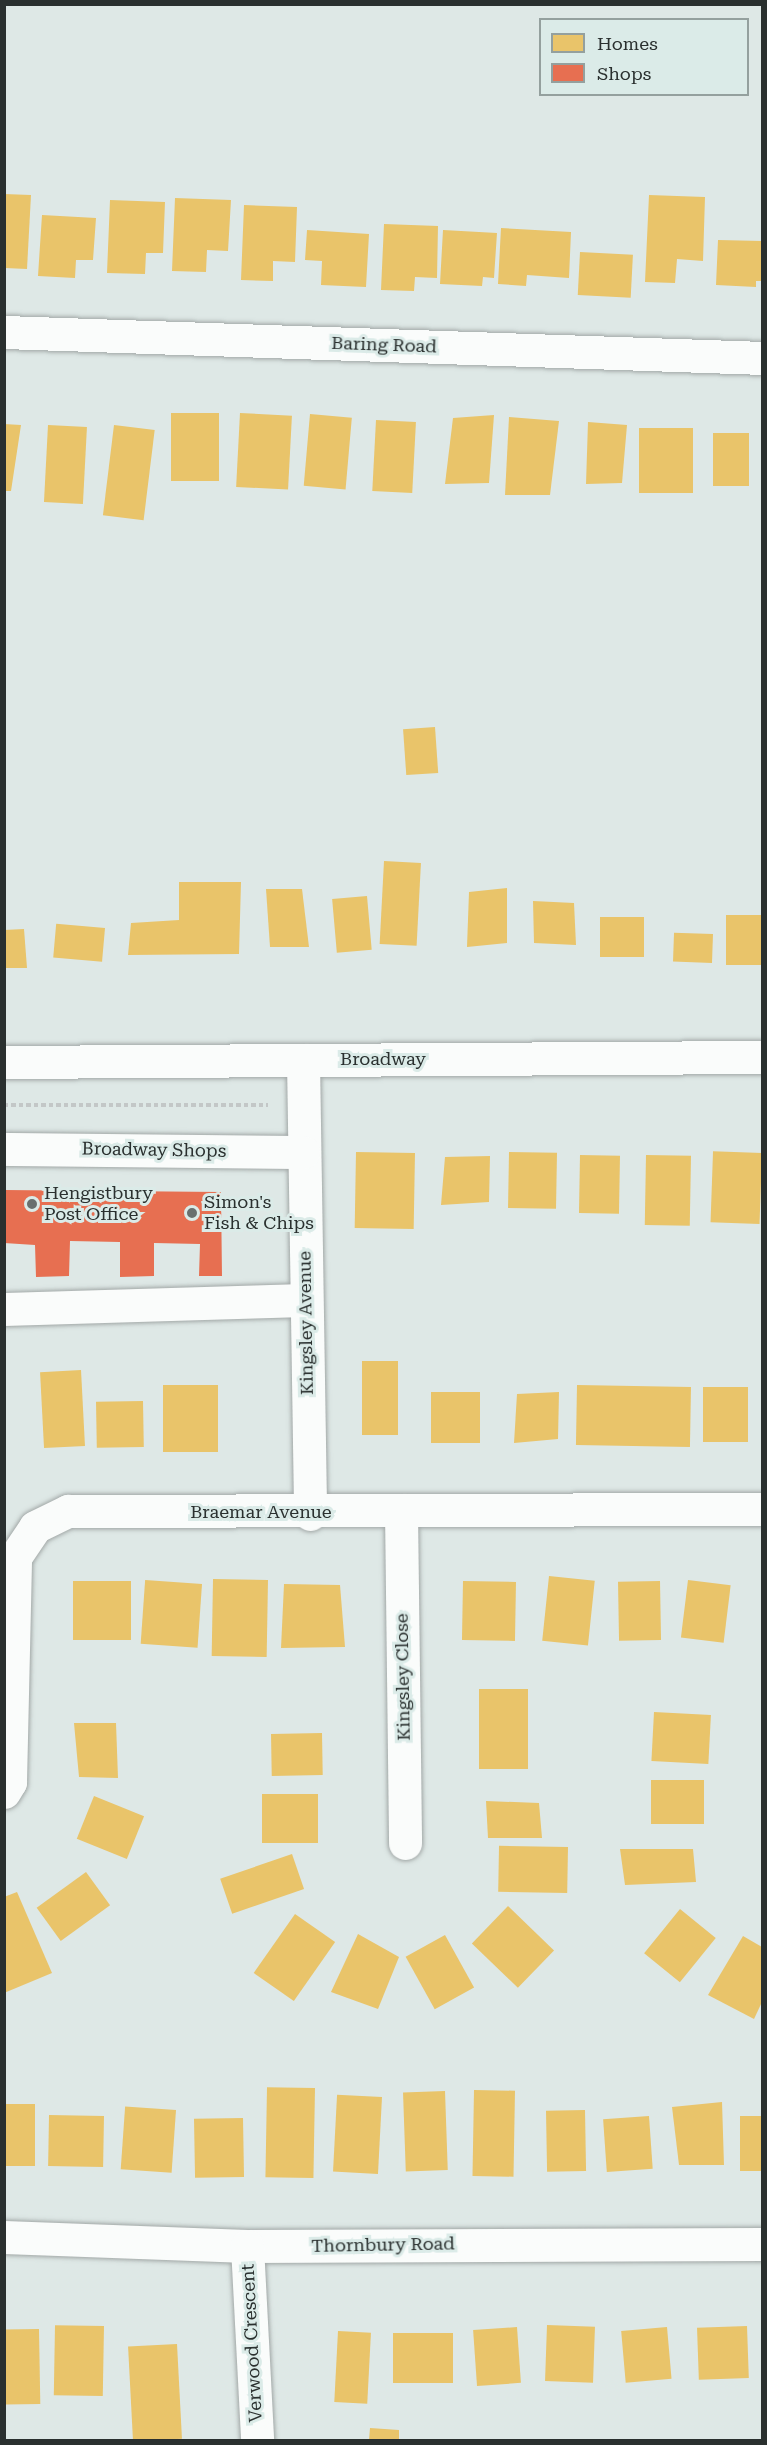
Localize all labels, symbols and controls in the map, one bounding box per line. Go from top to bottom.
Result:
legend [539,18,749,96]
text: Homes [597,33,658,54]
text: Shops [597,63,651,84]
street label: Baring Road [331,332,437,358]
street label: Broadway [340,1048,426,1070]
street label: Broadway Shops [82,1138,226,1162]
place label: Hengistbury Post Office [44,1183,153,1226]
place label: Simon's Fish & Chips [204,1192,314,1234]
marker: Hengistbury Post Office [25,1197,39,1211]
marker: Simon's Fish & Chips [185,1206,199,1220]
street label: Kingsley Avenue [294,1251,318,1395]
street label: Braemar Avenue [190,1501,332,1523]
street label: Kingsley Close [391,1613,415,1741]
street label: Thornbury Road [311,2233,455,2257]
street label: Verwood Crescent [237,2263,267,2423]

